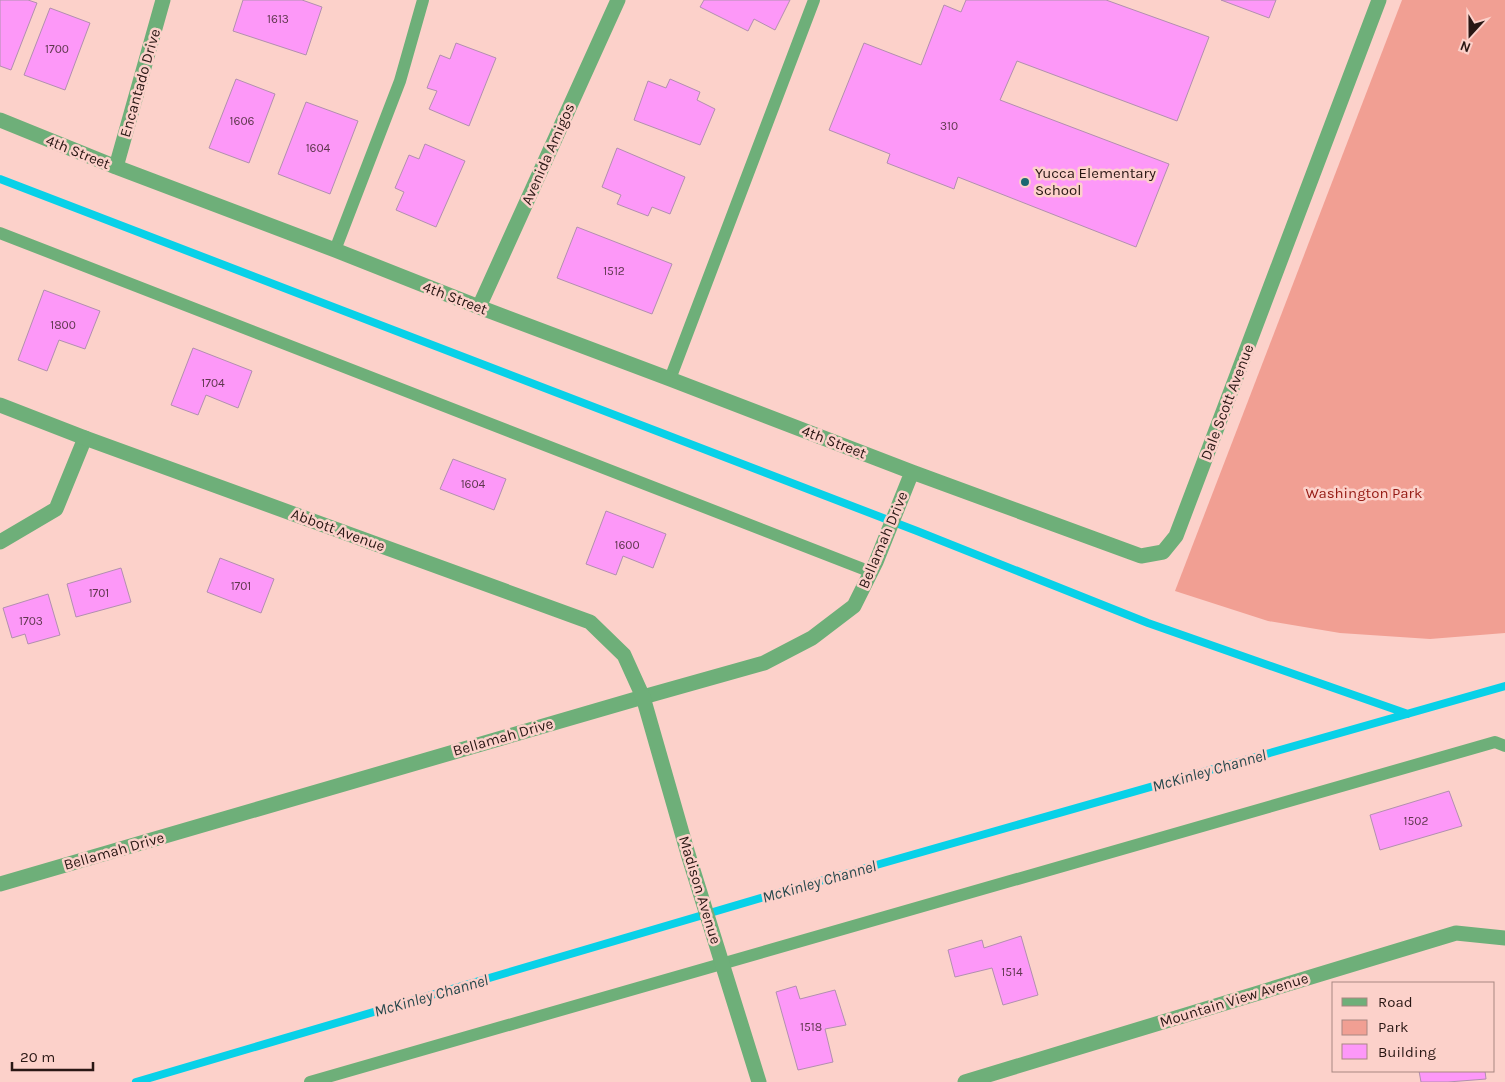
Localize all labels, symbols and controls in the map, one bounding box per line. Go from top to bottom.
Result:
north arrow [1445,10,1495,60]
house number: 1613 [267,12,289,26]
street label: Encantado Drive [116,27,164,139]
text: N [1458,37,1473,56]
house number: 1700 [45,42,69,56]
street label: Avenida Amigos [518,100,578,208]
house number: 1606 [230,114,255,128]
house number: 310 [940,119,958,133]
street label: 4th Street [43,131,113,173]
house number: 1604 [306,141,331,155]
place label: Yucca Elementary School [1035,164,1156,199]
marker: Yucca Elementary School [1019,176,1031,188]
house number: 1512 [603,264,625,278]
street label: 4th Street [420,277,490,319]
house number: 1800 [50,318,76,332]
street label: Dale Scott Avenue [1197,341,1257,463]
house number: 1704 [201,376,225,390]
street label: 4th Street [799,421,869,463]
house number: 1604 [461,477,486,491]
park label: Washington Park [1306,484,1423,502]
street label: Bellamah Drive [854,489,912,591]
street label: Abbott Avenue [289,505,387,555]
house number: 1600 [614,538,640,552]
house number: 1701 [231,579,251,593]
house number: 1701 [89,586,109,600]
house number: 1703 [19,614,43,628]
street label: Bellamah Drive [451,714,555,760]
water label: McKinley Channel [1150,745,1268,796]
house number: 1502 [1404,814,1428,828]
street label: Bellamah Drive [62,828,166,874]
street label: Madison Avenue [675,834,725,946]
water label: McKinley Channel [760,856,878,907]
house number: 1514 [1001,965,1023,979]
street label: Mountain View Avenue [1158,969,1310,1031]
water label: McKinley Channel [372,970,490,1021]
legend [1332,982,1495,1072]
text: Road [1378,993,1413,1011]
text: Park [1378,1018,1408,1036]
house number: 1518 [800,1020,822,1034]
scale bar [12,1040,94,1072]
text: Building [1378,1043,1436,1061]
text: 20 m [20,1048,55,1066]

